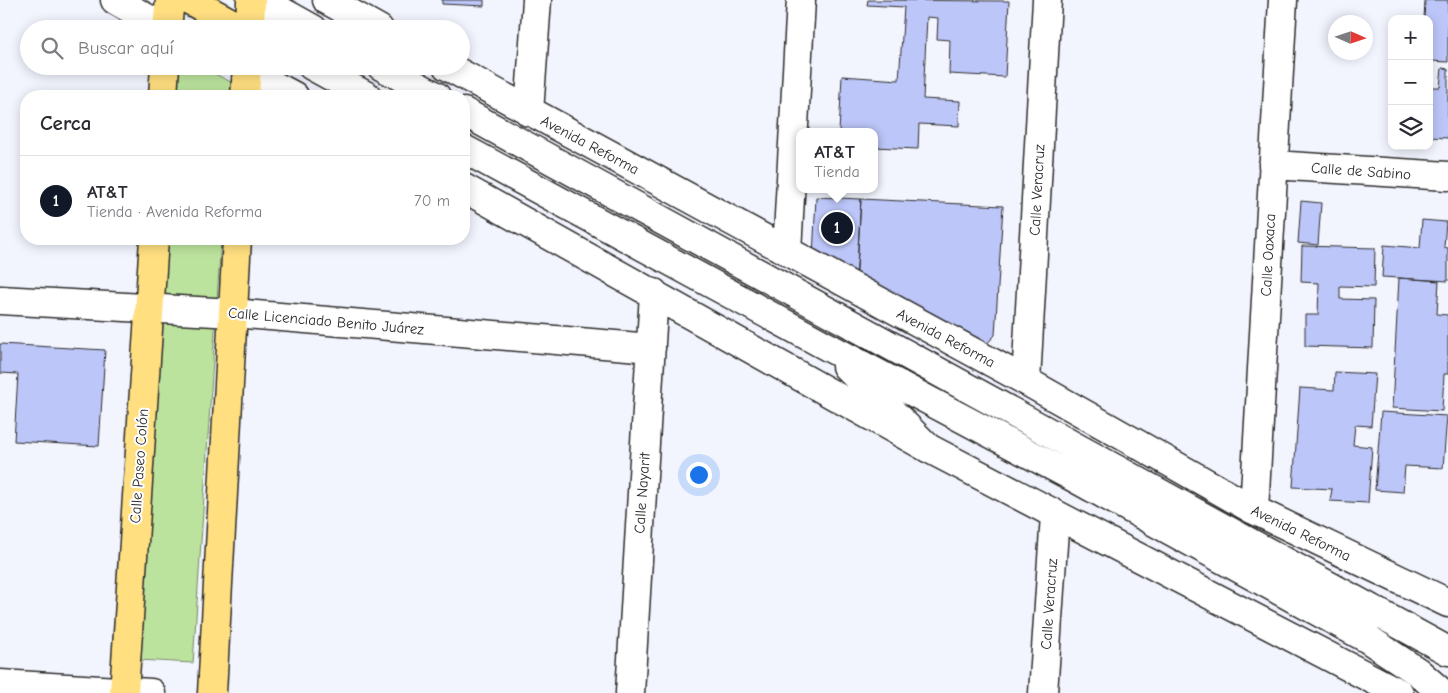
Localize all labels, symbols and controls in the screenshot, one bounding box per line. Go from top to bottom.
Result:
north arrow [1328,15,1373,60]
map controls [1388,15,1433,150]
button: + [1388,15,1433,60]
search box [20,20,470,75]
icon: search [38,34,66,62]
text: Buscar aquí [78,37,174,59]
button: − [1388,60,1433,105]
button: layers [1388,105,1433,150]
text: Cerca [40,111,91,135]
street label: Avenida Reforma [538,112,642,178]
popup [796,128,878,193]
text: AT&T [814,141,855,163]
street label: Calle Veracruz [1026,143,1048,236]
street label: Calle de Sabino [1310,159,1412,183]
text: Tienda [814,163,860,181]
text: AT&T [87,181,128,203]
text: 1 [53,192,59,210]
text: 70 m [414,192,450,210]
text: Tienda · Avenida Reforma [87,203,262,221]
pin: 1 [821,209,853,247]
street label: Calle Oaxaca [1257,213,1279,297]
street label: Calle Licenciado Benito Juárez [227,303,425,339]
street label: Avenida Reforma [894,305,998,371]
street label: Calle Paseo Colón [126,408,152,524]
street label: Calle Nayarit [630,451,654,534]
your location [686,462,712,488]
street label: Avenida Reforma [1248,501,1354,565]
street label: Calle Veracruz [1037,557,1061,650]

